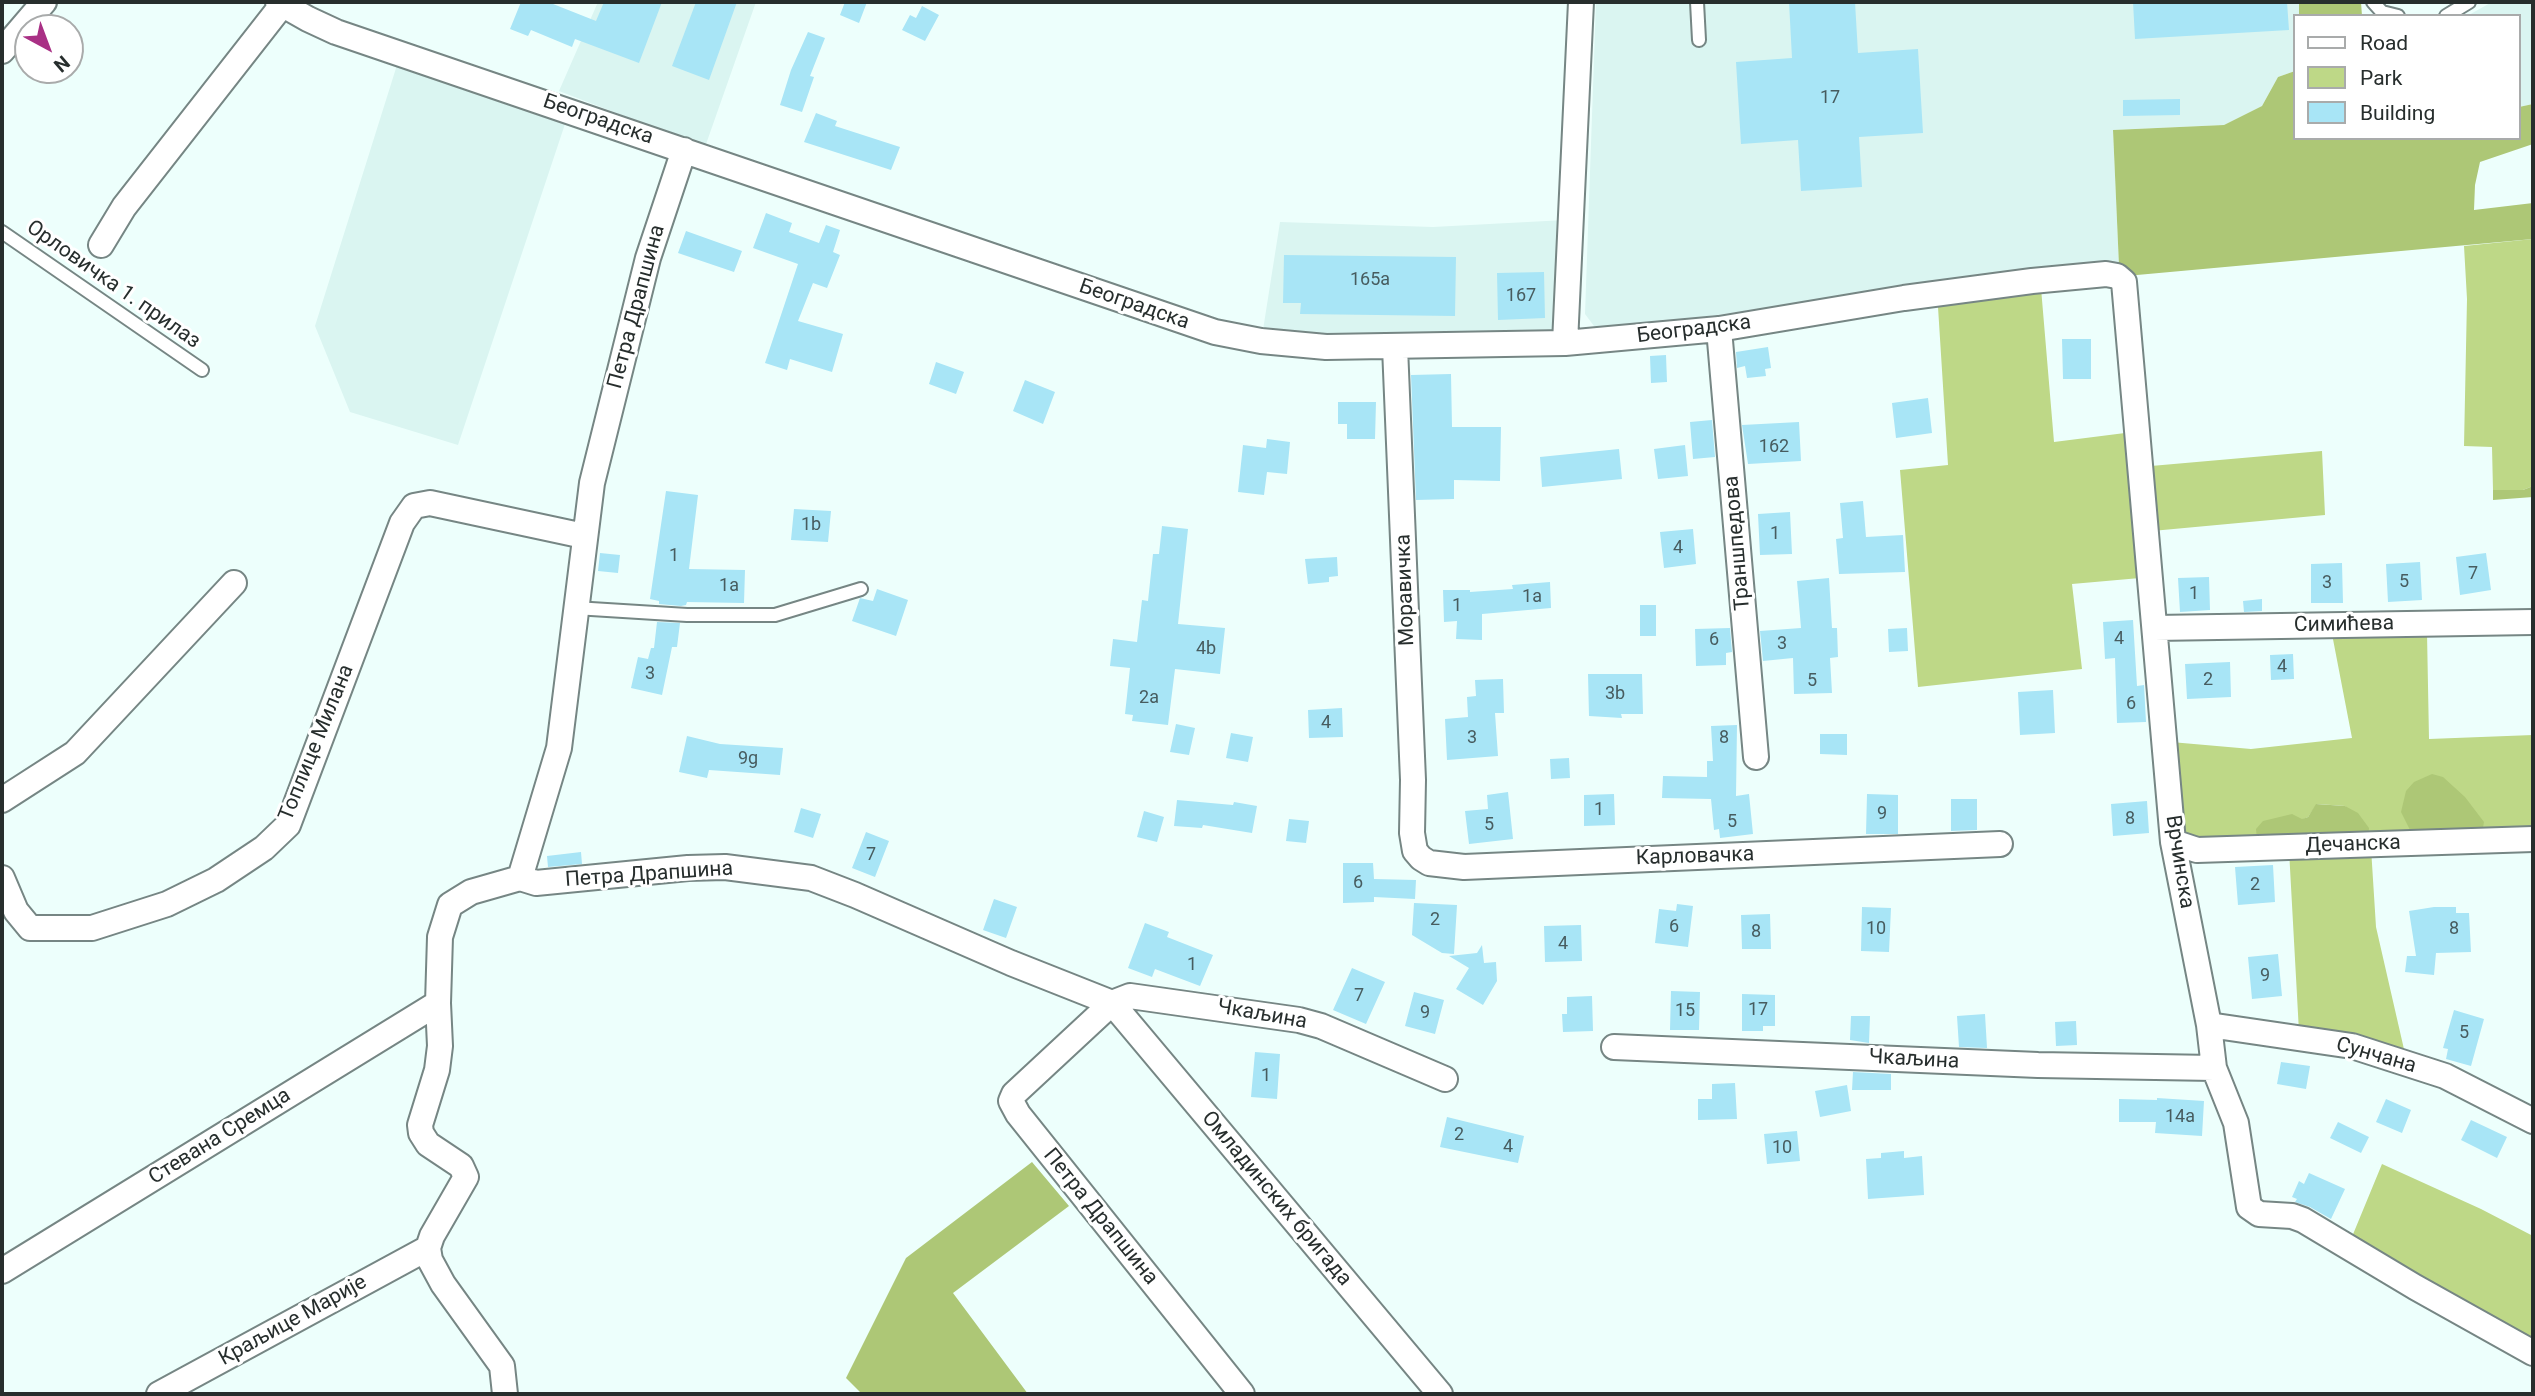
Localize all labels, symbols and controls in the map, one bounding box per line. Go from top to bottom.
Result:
north arrow [14,14,84,84]
legend [2294,14,2521,140]
text: Road [2360,31,2408,55]
text: N [49,51,74,77]
text: Park [2360,66,2402,90]
house number: 17 [1820,87,1840,109]
street label: Београдска [540,89,656,151]
text: Building [2360,101,2435,125]
street label: Орловичка 1. прилаз [21,215,205,355]
street label: Петра Драпшина [603,222,671,392]
house number: 165a [1350,269,1390,291]
street label: Београдска [1076,274,1192,336]
house number: 167 [1506,285,1536,307]
street label: Београдска [1635,310,1753,350]
house number: 162 [1759,436,1789,458]
street label: Траншпедова [1720,475,1756,611]
house number: 1b [801,514,821,536]
house number: 1 [1770,523,1780,545]
street label: Моравичка [1391,534,1421,646]
house number: 4 [1673,537,1683,559]
house number: 1 [669,545,679,567]
house number: 7 [2468,563,2478,585]
house number: 5 [2399,571,2409,593]
house number: 3 [2322,572,2332,594]
house number: 1a [719,575,739,597]
house number: 1 [2189,583,2199,605]
house number: 1a [1522,586,1542,608]
house number: 1 [1452,595,1462,617]
street label: Симићева [2294,612,2394,638]
house number: 4 [2114,628,2124,650]
house number: 6 [1709,629,1719,651]
house number: 3 [1777,633,1787,655]
house number: 4b [1196,638,1216,660]
house number: 4 [2277,656,2287,678]
street label: Топлице Милана [274,661,360,825]
house number: 3 [645,663,655,685]
house number: 2 [2203,669,2213,691]
house number: 5 [1807,670,1817,692]
house number: 3b [1605,683,1625,705]
house number: 2a [1139,687,1159,709]
house number: 6 [2126,693,2136,715]
house number: 4 [1321,712,1331,734]
house number: 3 [1467,727,1477,749]
house number: 8 [1719,727,1729,749]
house number: 9g [738,748,758,770]
house number: 1 [1594,799,1604,821]
house number: 9 [1877,803,1887,825]
house number: 8 [2125,808,2135,830]
house number: 5 [1727,811,1737,833]
street label: Врчинска [2159,813,2199,911]
house number: 5 [1484,814,1494,836]
street label: Дечанска [2305,831,2401,859]
street label: Карловачка [1635,842,1755,872]
house number: 7 [866,844,876,866]
street label: Петра Драпшина [564,857,734,893]
house number: 6 [1353,872,1363,894]
house number: 2 [2250,874,2260,896]
house number: 2 [1430,909,1440,931]
house number: 6 [1669,916,1679,938]
house number: 10 [1866,918,1886,940]
house number: 8 [2449,918,2459,940]
house number: 8 [1751,921,1761,943]
house number: 4 [1558,933,1568,955]
house number: 1 [1187,954,1197,976]
house number: 9 [2260,965,2270,987]
house number: 7 [1354,985,1364,1007]
street label: Чкаљина [1215,995,1309,1035]
house number: 17 [1748,999,1768,1021]
house number: 15 [1675,1000,1695,1022]
house number: 9 [1420,1002,1430,1024]
house number: 5 [2459,1022,2469,1044]
street label: Сунчана [2333,1033,2419,1079]
street label: Чкаљина [1868,1045,1960,1075]
house number: 1 [1261,1065,1271,1087]
street label: Стевана Сремца [145,1083,295,1191]
house number: 14a [2165,1106,2195,1128]
street label: Омладинских бригада [1196,1107,1356,1291]
house number: 2 [1454,1124,1464,1146]
house number: 4 [1503,1136,1513,1158]
house number: 10 [1772,1137,1792,1159]
street label: Петра Драпшина [1037,1144,1163,1290]
street label: Краљице Марије [215,1270,371,1372]

